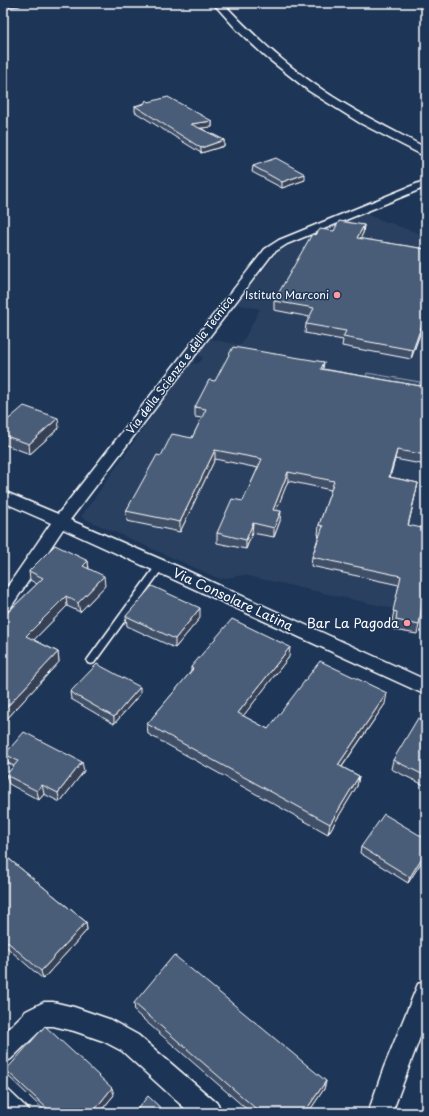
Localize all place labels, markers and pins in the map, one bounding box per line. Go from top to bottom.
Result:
place label: Istituto Marconi [245,286,329,303]
marker: Istituto Marconi [332,290,342,300]
place label: Bar La Pagoda [307,613,399,632]
marker: Bar La Pagoda [402,618,412,628]

